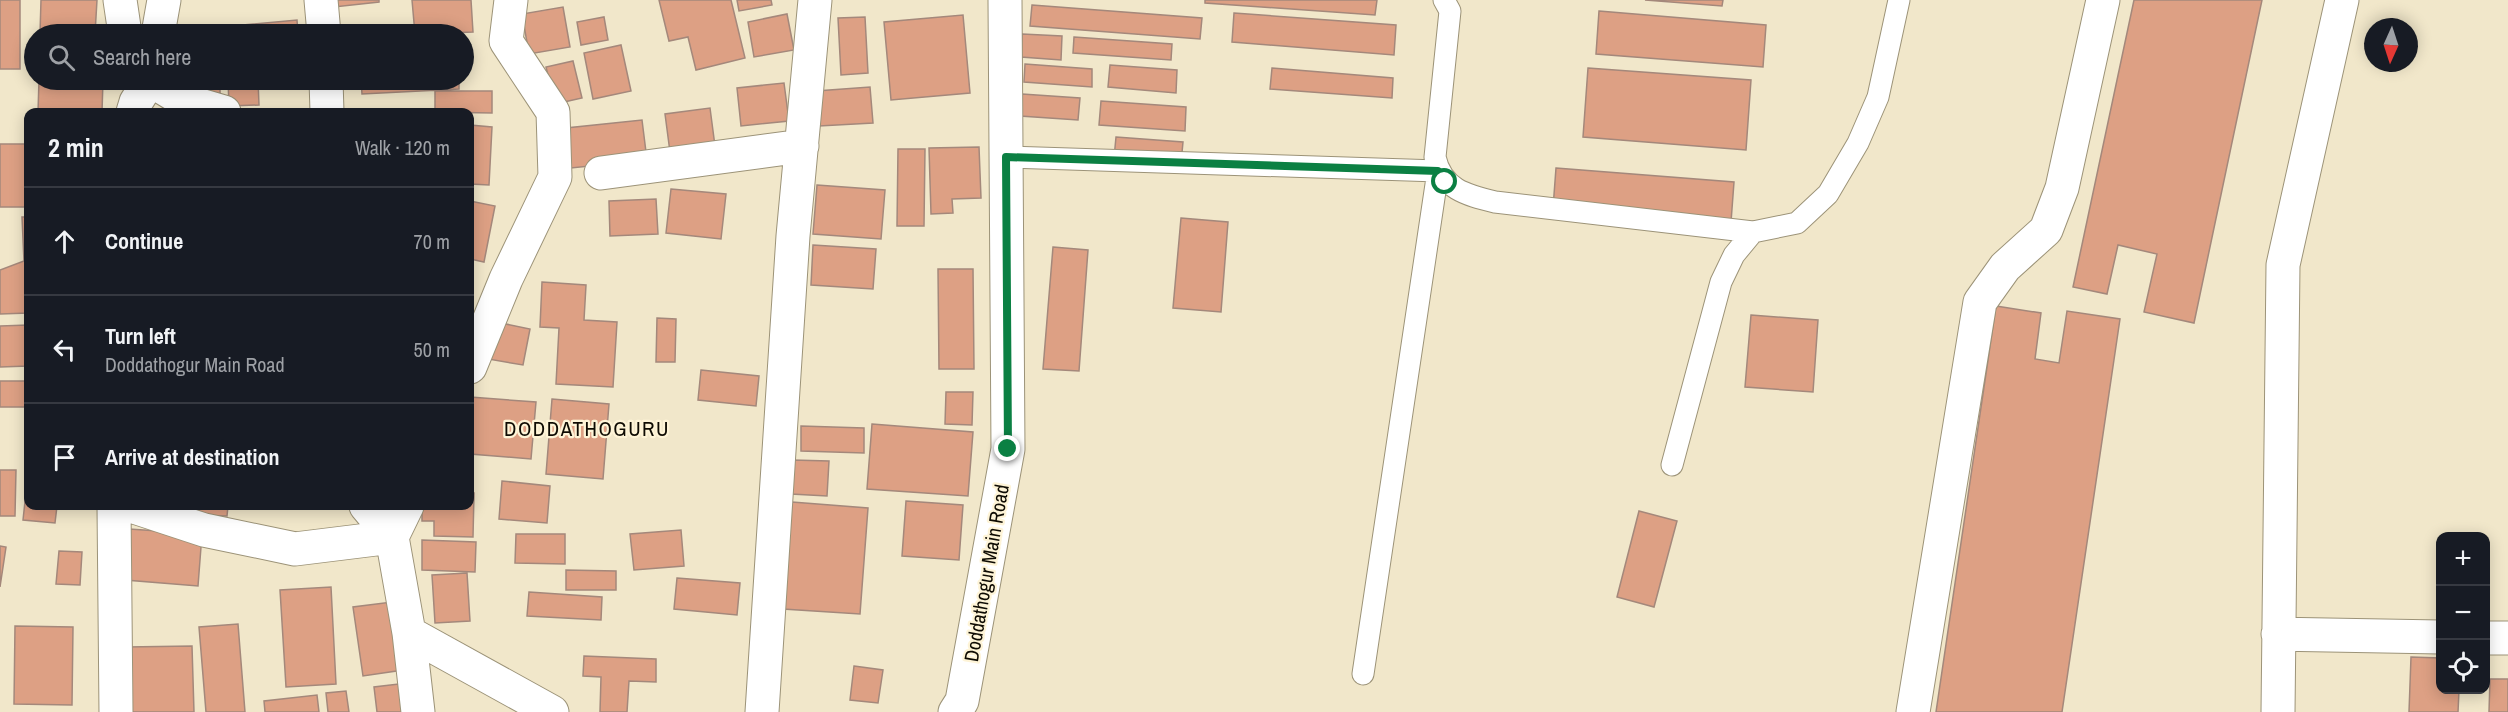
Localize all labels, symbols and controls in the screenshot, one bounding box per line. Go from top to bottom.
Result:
north arrow [2364,18,2418,72]
search box [24,24,474,90]
icon: search [45,41,78,74]
text: Search here [93,42,191,72]
text: 2 min [48,130,104,165]
text: Walk · 120 m [355,134,450,161]
route start [1431,168,1457,194]
icon: ahead [48,225,81,258]
text: Continue [105,226,183,256]
text: 70 m [414,228,450,255]
text: Turn left [105,321,176,351]
icon: left [48,333,81,366]
text: 50 m [414,336,450,363]
text: Doddathogur Main Road [105,351,285,378]
district label: DODDATHOGURU [504,414,670,443]
route end [994,435,1020,461]
icon: arrive [48,441,81,474]
text: Arrive at destination [105,442,279,472]
street label: Doddathogur Main Road [957,482,1015,664]
map controls [2436,532,2490,694]
button: + [2436,532,2490,586]
button: − [2436,586,2490,640]
button: locate [2436,640,2490,694]

